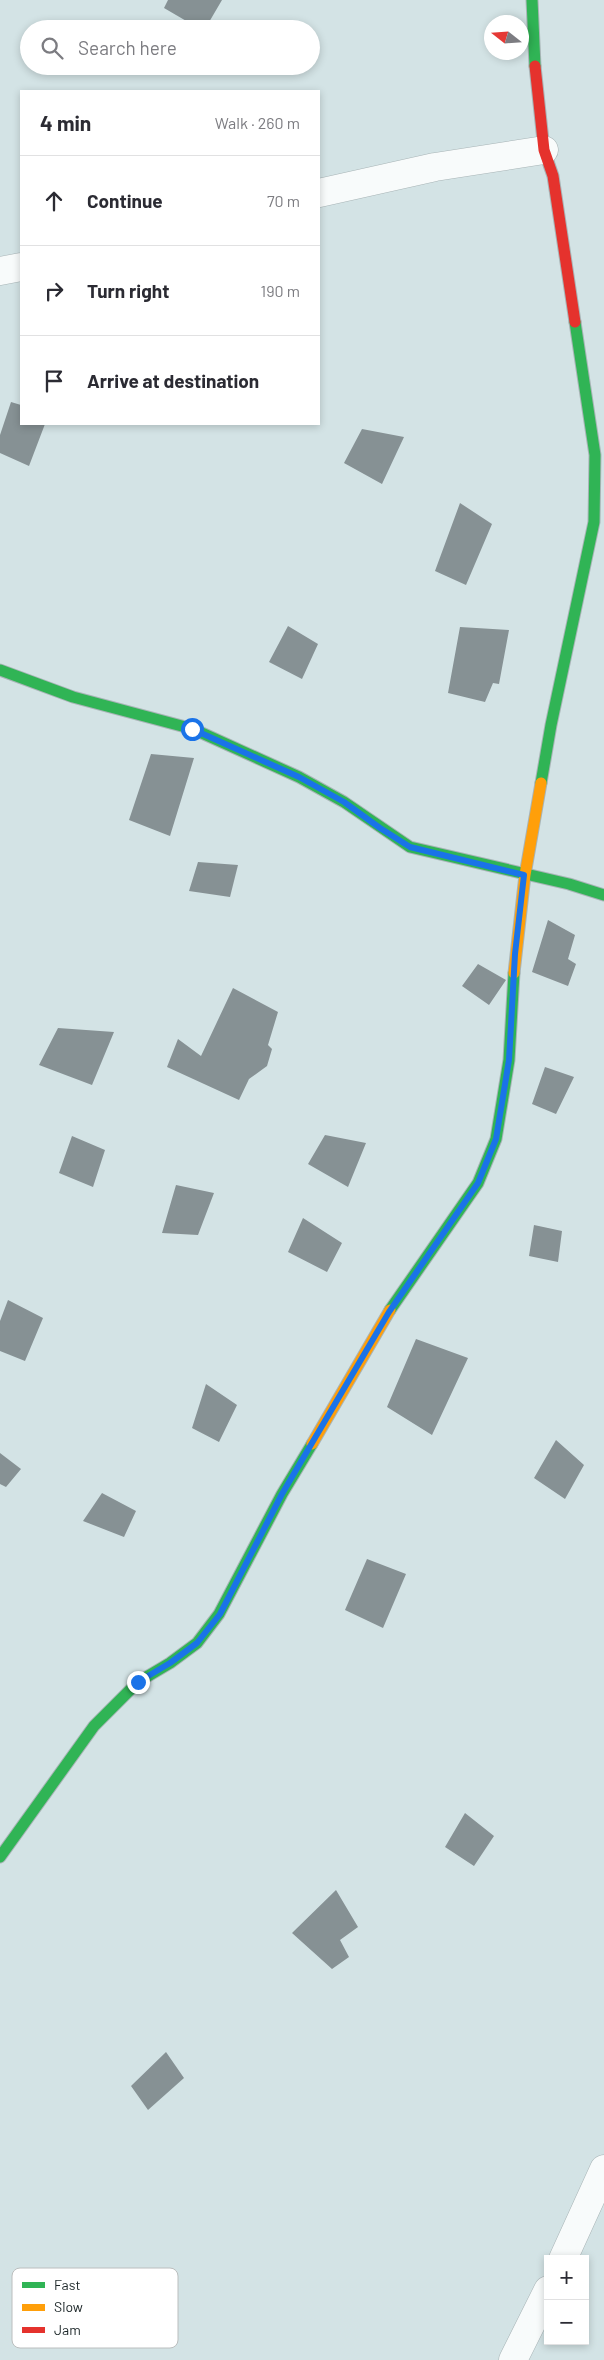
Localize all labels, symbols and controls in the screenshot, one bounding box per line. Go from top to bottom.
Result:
north arrow [484,15,529,60]
search box [20,20,320,75]
icon: search [38,34,66,62]
text: Search here [78,36,177,59]
text: 4 min [40,110,91,135]
text: Walk · 260 m [215,113,300,132]
icon: ahead [40,187,68,215]
text: Continue [87,189,163,212]
text: 70 m [267,191,300,210]
icon: right [40,277,68,305]
text: Turn right [87,279,169,302]
text: 190 m [261,281,300,300]
icon: arrive [40,367,68,395]
text: Arrive at destination [87,369,259,392]
route start [181,718,204,741]
route end [127,1671,150,1694]
map controls [544,2255,589,2345]
button: + [544,2255,589,2300]
legend [12,2268,178,2348]
text: Fast [54,2276,80,2293]
text: Slow [54,2298,83,2315]
button: − [544,2300,589,2345]
text: Jam [54,2321,81,2338]

